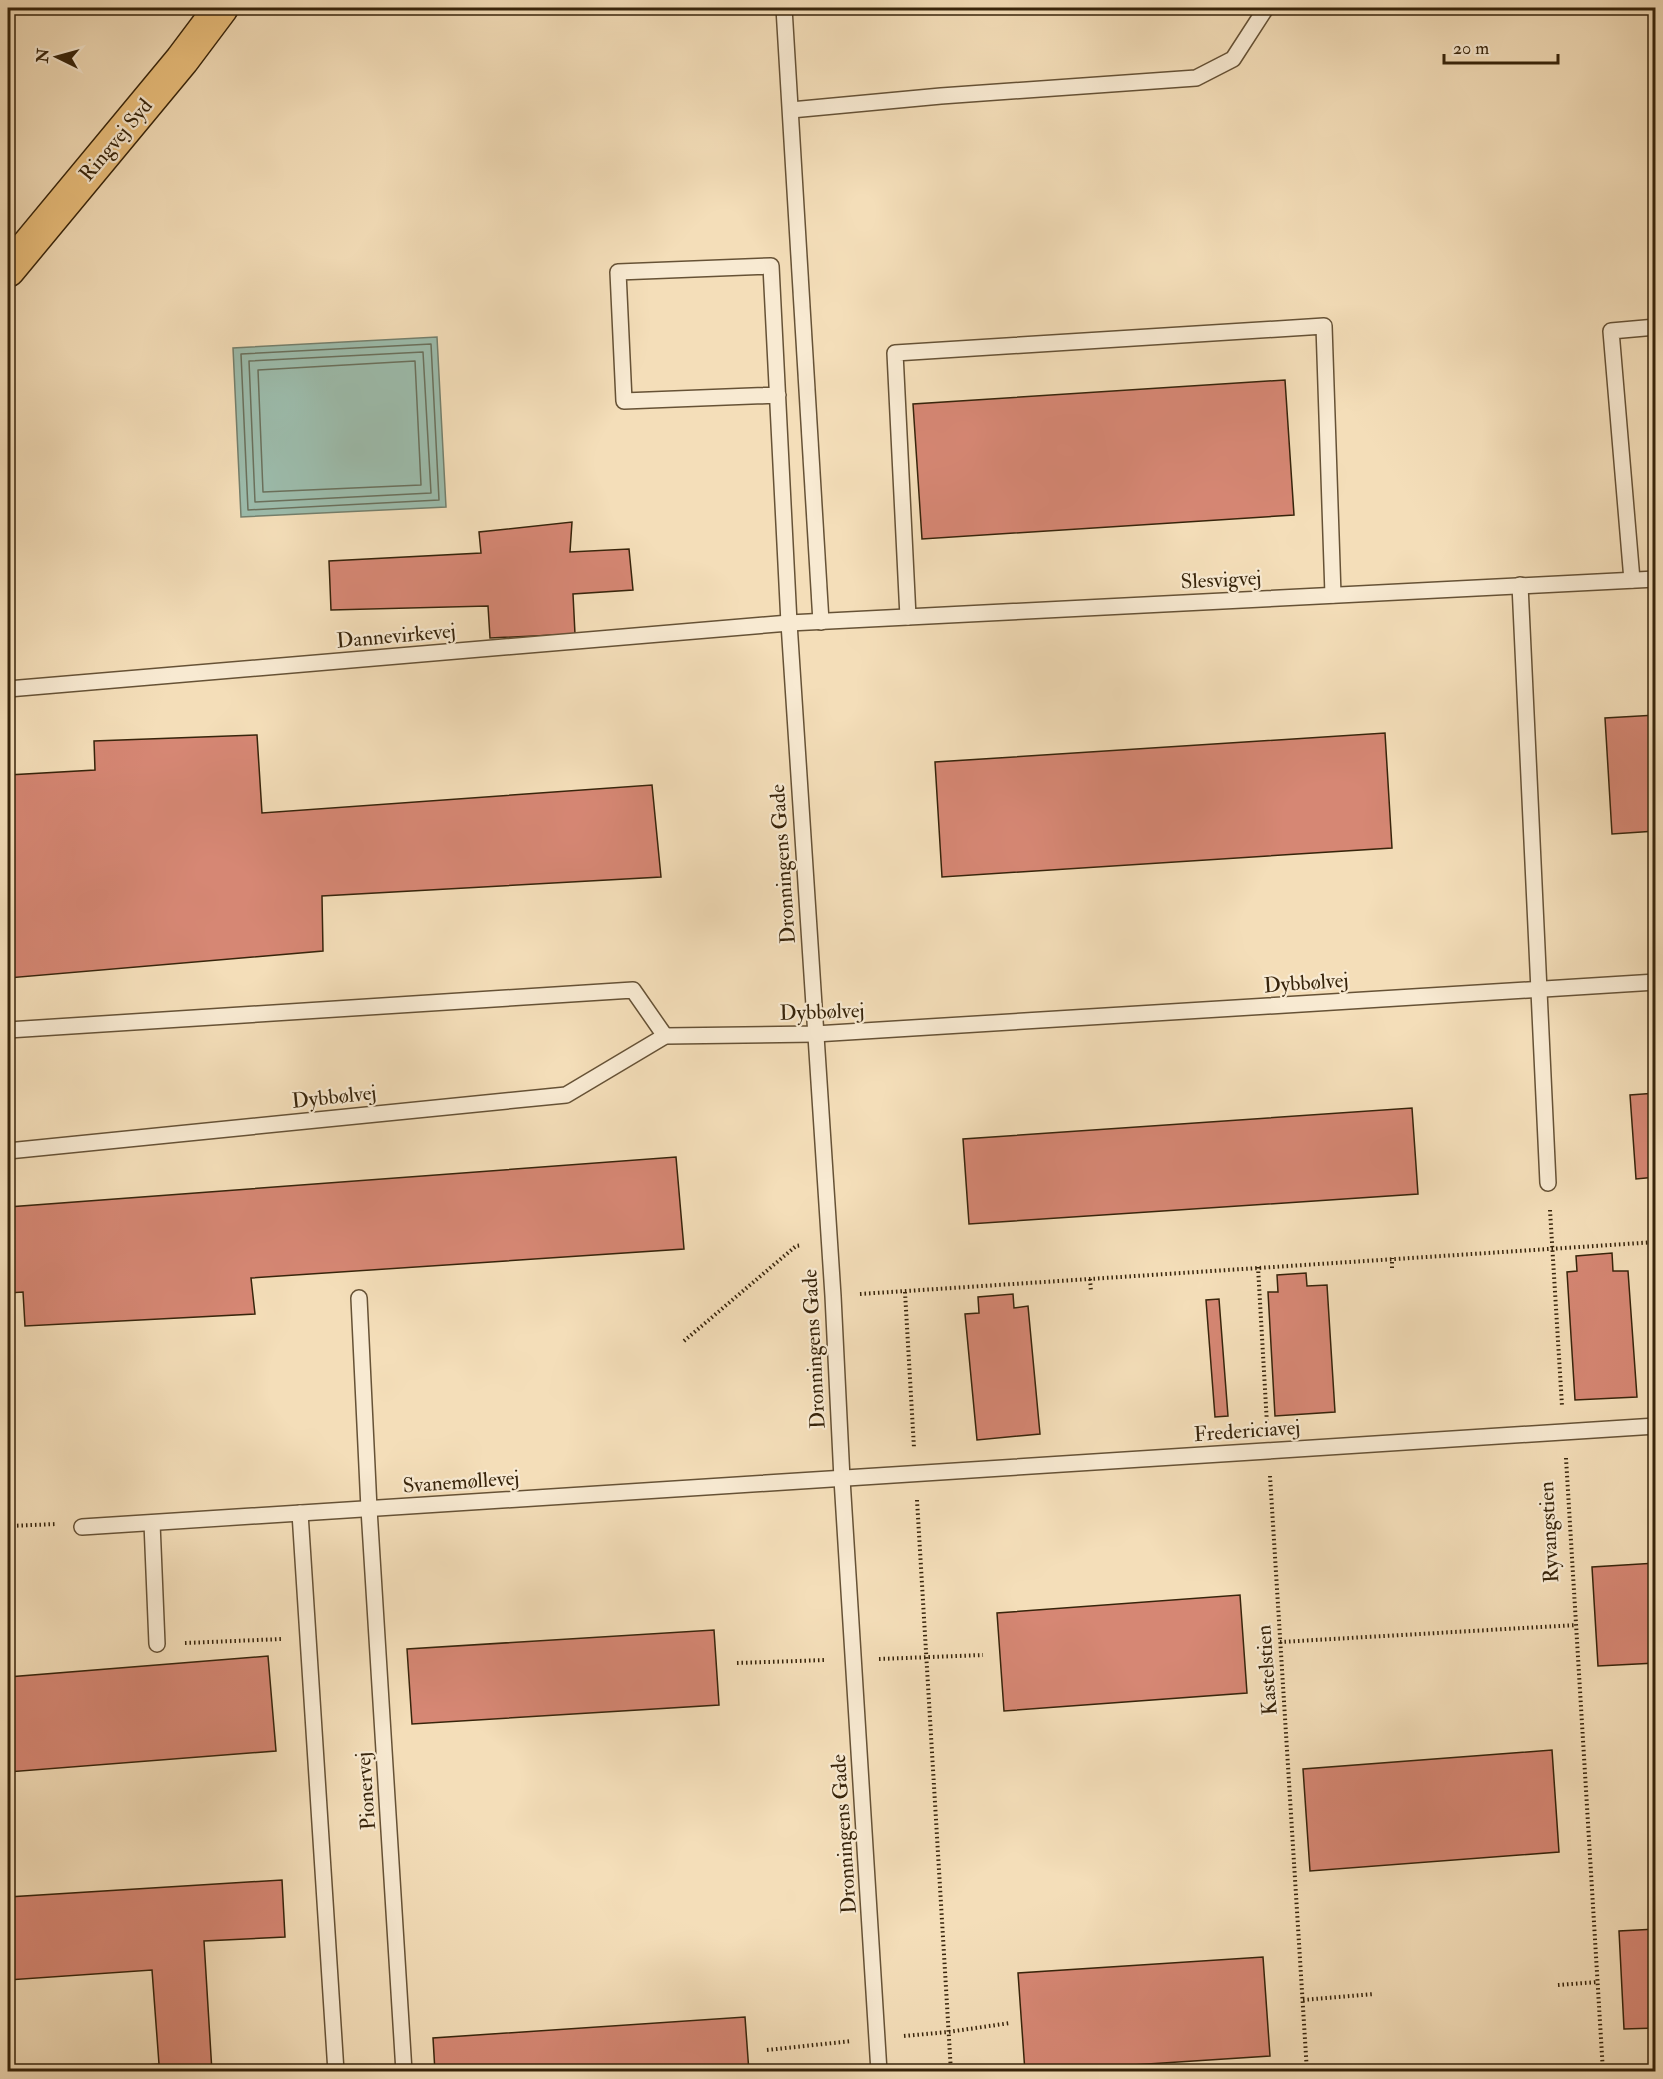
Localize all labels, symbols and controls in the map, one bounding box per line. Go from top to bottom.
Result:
north arrow [27,27,87,87]
scale bar [1444,27,1558,65]
text: 20 m [1453,37,1489,60]
text: N [32,47,54,65]
street label: Ringvej Syd [74,93,159,187]
street label: Slesvigvej [1180,564,1262,596]
street label: Dannevirkevej [335,617,457,655]
street label: Dronningens Gade [764,783,802,945]
street label: Dybbølvej [1263,967,1349,999]
street label: Dybbølvej [779,997,865,1027]
street label: Dybbølvej [290,1079,378,1115]
street label: Dronningens Gade [796,1268,832,1430]
street label: Fredericiavej [1193,1414,1301,1448]
street label: Svanemøllevej [402,1464,520,1500]
street label: Ryvangstien [1533,1480,1565,1583]
street label: Kastelstien [1250,1624,1284,1716]
street label: Pionervej [350,1751,382,1831]
street label: Dronningens Gade [825,1753,863,1915]

